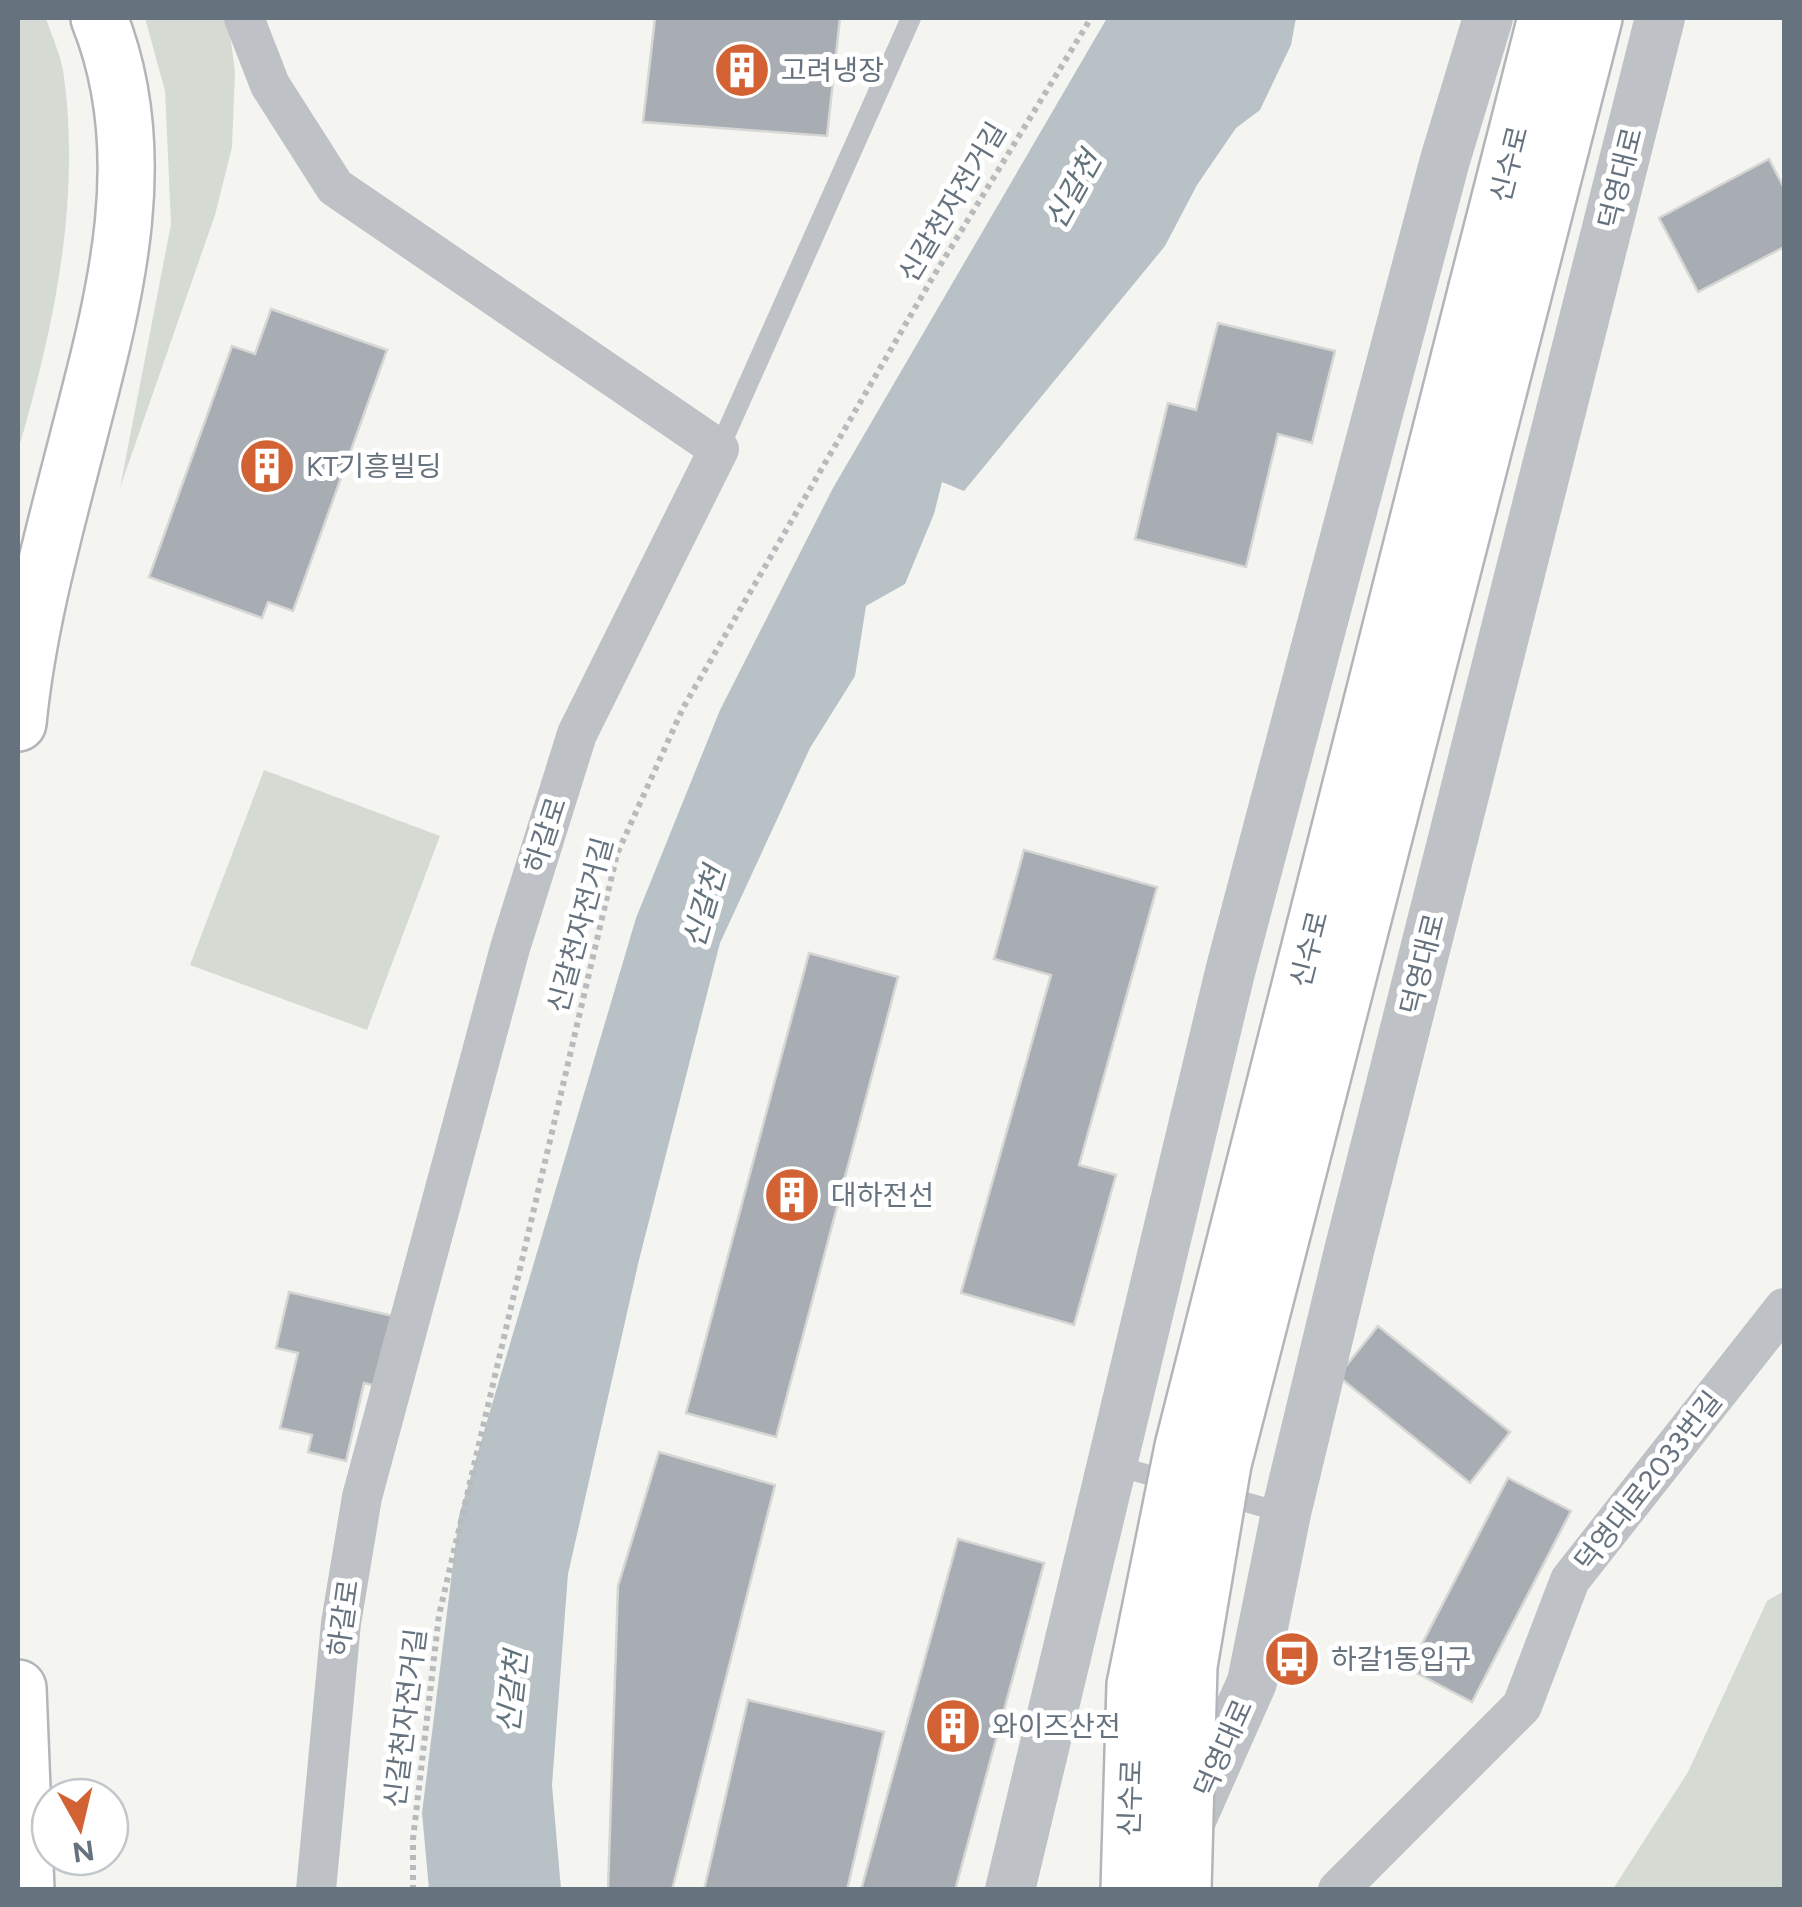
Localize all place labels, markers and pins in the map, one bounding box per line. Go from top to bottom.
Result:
building icon: 고려냉장 [712,40,772,100]
place label: 고려냉장 [781,53,884,87]
building icon: KT기흥빌딩 [237,436,297,496]
place label: KT기흥빌딩 [306,449,442,483]
building icon: 대하전선 [762,1165,822,1225]
place label: 대하전선 [831,1178,934,1212]
bus stop icon: 하갈1동입구 [1262,1629,1322,1689]
place label: 하갈1동입구 [1331,1642,1471,1676]
building icon: 와이즈산전 [923,1696,983,1756]
place label: 와이즈산전 [992,1709,1121,1743]

